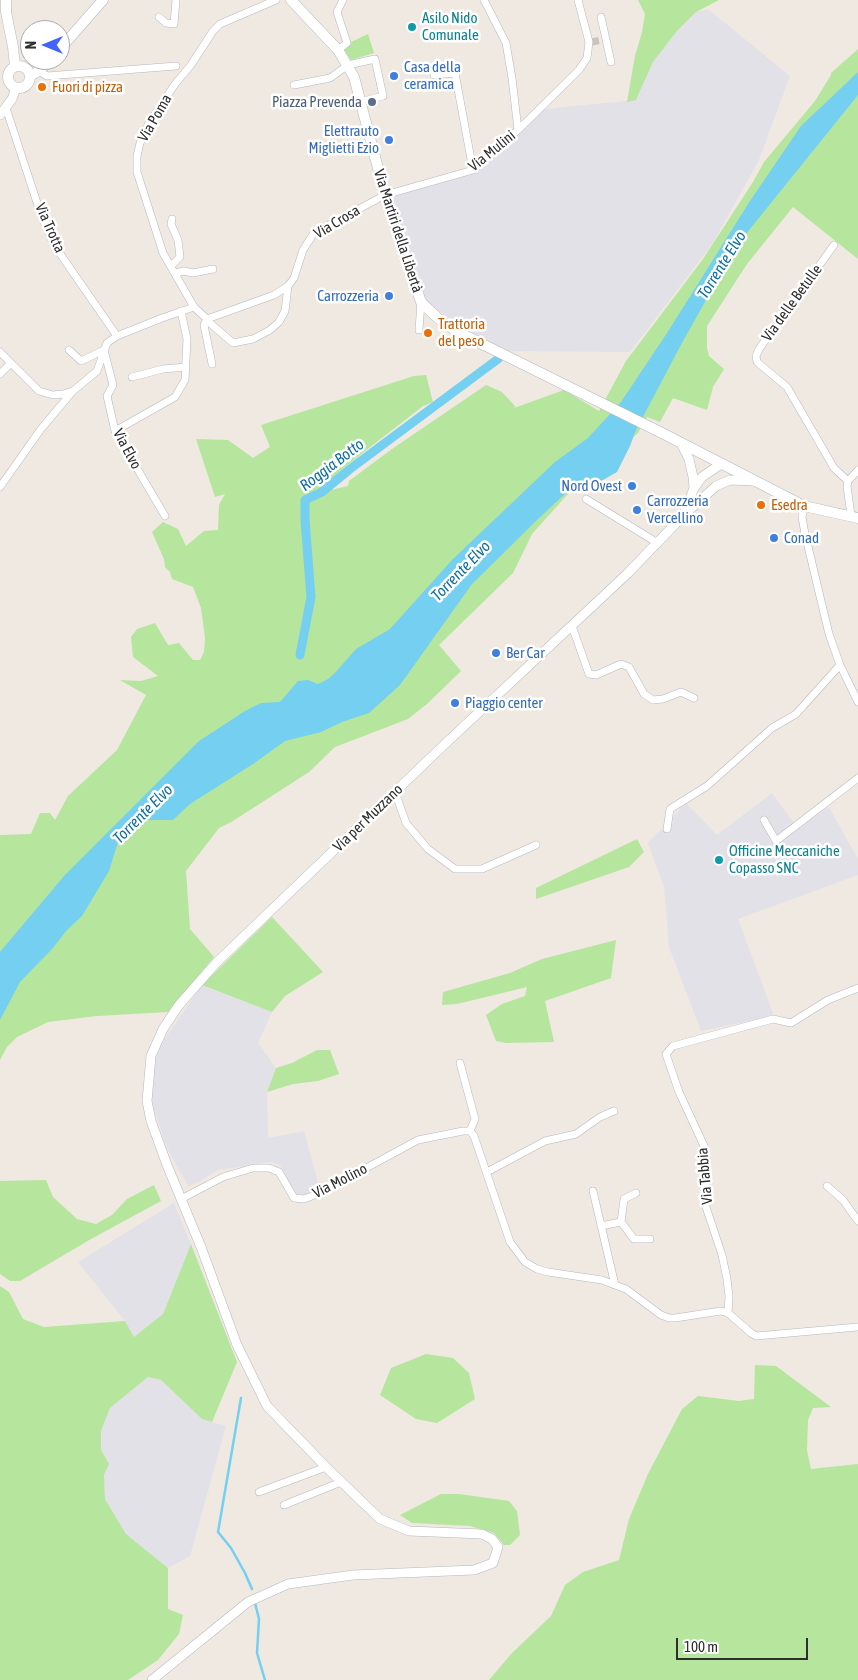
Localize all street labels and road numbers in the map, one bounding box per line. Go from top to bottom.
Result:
street label: Via Poma [134,91,176,145]
street label: Via Mulini [465,127,519,175]
street label: Via Martiri della Libertà [370,167,426,295]
street label: Via Trotta [31,200,69,256]
street label: Via Crosa [311,201,363,243]
street label: Via delle Betulle [758,261,826,345]
street label: Via Elvo [109,426,145,472]
street label: Via per Muzzano [330,780,406,856]
street label: Via Tabbia [694,1147,716,1205]
street label: Via Molino [310,1160,370,1202]

